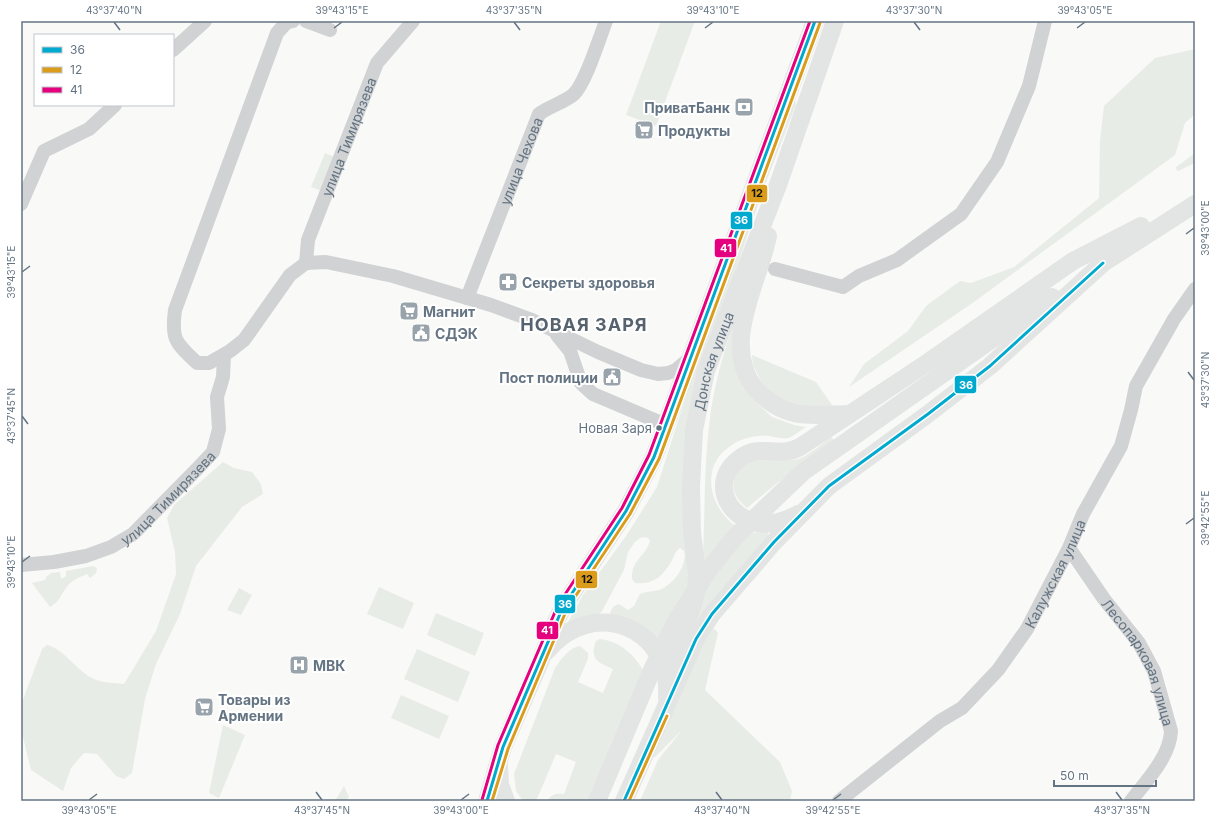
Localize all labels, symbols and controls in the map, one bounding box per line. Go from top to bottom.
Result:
text: 43°37'40"N [86,4,142,16]
text: 39°43'15"E [316,4,368,16]
text: 43°37'35"N [486,4,542,16]
text: 39°43'10"E [686,4,740,16]
text: 43°37'30"N [886,4,942,16]
text: 39°43'05"E [1057,4,1113,16]
legend [34,34,174,106]
text: 36 [70,42,85,57]
text: 12 [70,62,82,77]
street label: улица Тимирязева [317,75,379,199]
text: 41 [70,82,82,97]
bank icon: ПриватБанк [733,96,755,118]
place label: ПриватБанк [644,99,731,116]
street label: улица Чехова [496,115,545,207]
supermarket icon: Продукты [633,119,655,141]
place label: Продукты [658,122,730,139]
line badge: 12 [746,184,768,203]
text: 12 [751,186,763,200]
text: 39°43'00"E [1199,200,1211,256]
line badge: 36 [730,211,753,230]
text: 36 [734,213,748,227]
line badge: 41 [714,238,737,258]
text: 41 [720,241,732,255]
text: 39°43'15"E [5,246,17,298]
pharmacy icon: Секреты здоровья [497,271,519,293]
place label: Секреты здоровья [522,274,655,291]
supermarket icon: Магнит [398,300,420,322]
place label: Магнит [423,303,475,320]
street label: Донская улица [690,309,737,412]
district label: НОВАЯ ЗАРЯ [520,314,648,335]
public building icon: СДЭК [410,322,432,344]
place label: СДЭК [435,325,478,342]
text: 43°37'30"N [1199,352,1211,408]
public building icon: Пост полиции [601,366,623,388]
place label: Пост полиции [499,369,598,386]
line badge: 36 [954,375,977,394]
text: 36 [959,378,973,392]
text: 43°37'45"N [5,388,17,444]
place label: Новая Заря [579,420,652,436]
marker: Новая Заря [654,423,664,433]
street label: улица Тимирязева [117,447,218,548]
text: 39°42'55"E [1199,491,1211,545]
street label: Калужская улица [1021,517,1088,631]
text: 39°43'10"E [5,535,17,589]
line badge: 12 [575,570,598,589]
text: 12 [581,572,593,586]
line badge: 36 [554,594,576,614]
street label: Лесопарковая улица [1098,595,1178,728]
text: 36 [558,597,572,611]
line badge: 41 [536,621,559,640]
text: 41 [541,623,553,637]
hospital icon: МВК [288,654,310,676]
place label: МВК [313,657,345,674]
place label: Товары из Армении [218,691,290,724]
supermarket icon: Товары из Армении [193,696,215,718]
scale bar [1054,762,1156,788]
text: 50 m [1060,768,1089,783]
text: 39°43'05"E [61,804,117,816]
text: 43°37'45"N [294,804,350,816]
text: 39°43'00"E [433,804,489,816]
text: 43°37'40"N [694,804,750,816]
text: 39°42'55"E [806,804,860,816]
text: 43°37'35"N [1094,804,1150,816]

